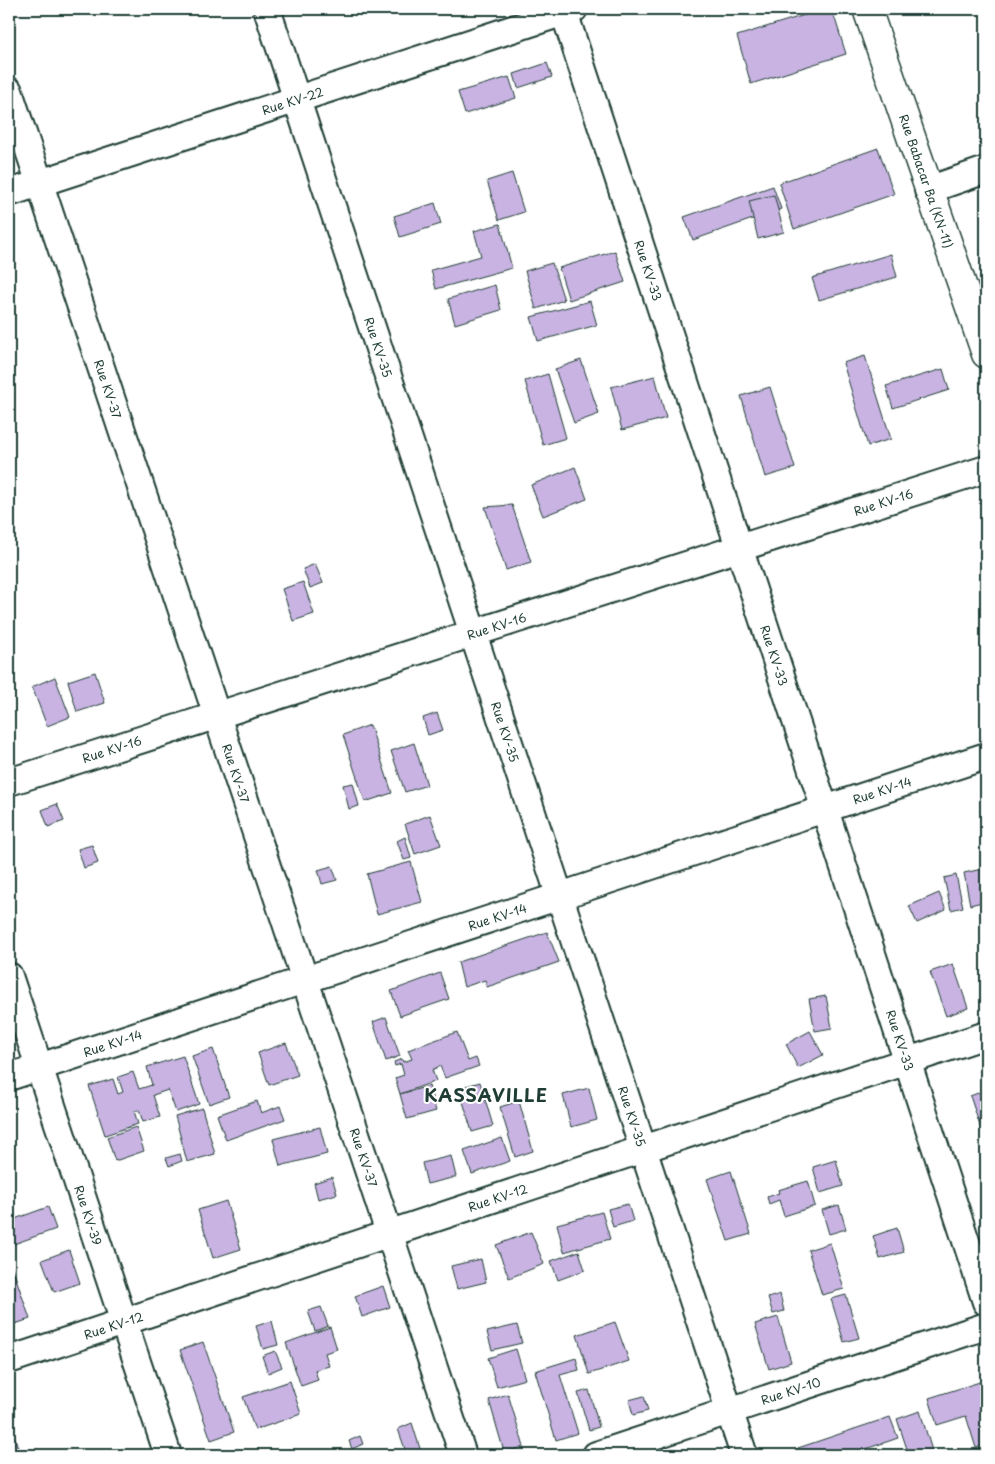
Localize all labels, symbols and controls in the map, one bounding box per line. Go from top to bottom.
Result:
street label: Rue KV-22 [259,82,326,119]
street label: Rue Babacar Ba (KN-11) [895,112,958,250]
street label: Rue KV-33 [630,238,667,303]
street label: Rue KV-35 [360,315,397,380]
street label: Rue KV-37 [90,357,127,421]
street label: Rue KV-16 [851,484,915,520]
street label: Rue KV-16 [465,608,529,644]
street label: Rue KV-33 [756,623,793,688]
street label: Rue KV-35 [487,699,524,764]
street label: Rue KV-16 [80,731,144,767]
street label: Rue KV-37 [218,741,254,806]
street label: Rue KV-14 [850,772,914,808]
street label: Rue KV-14 [466,898,529,935]
street label: Rue KV-33 [882,1007,919,1073]
street label: Rue KV-14 [81,1025,144,1061]
district label: KASSAVILLE [424,1081,548,1108]
street label: Rue KV-35 [614,1084,651,1149]
street label: Rue KV-37 [346,1126,382,1190]
street label: Rue KV-12 [466,1179,530,1216]
street label: Rue KV-39 [70,1183,107,1247]
street label: Rue KV-12 [81,1307,145,1344]
street label: Rue KV-10 [758,1372,823,1409]

